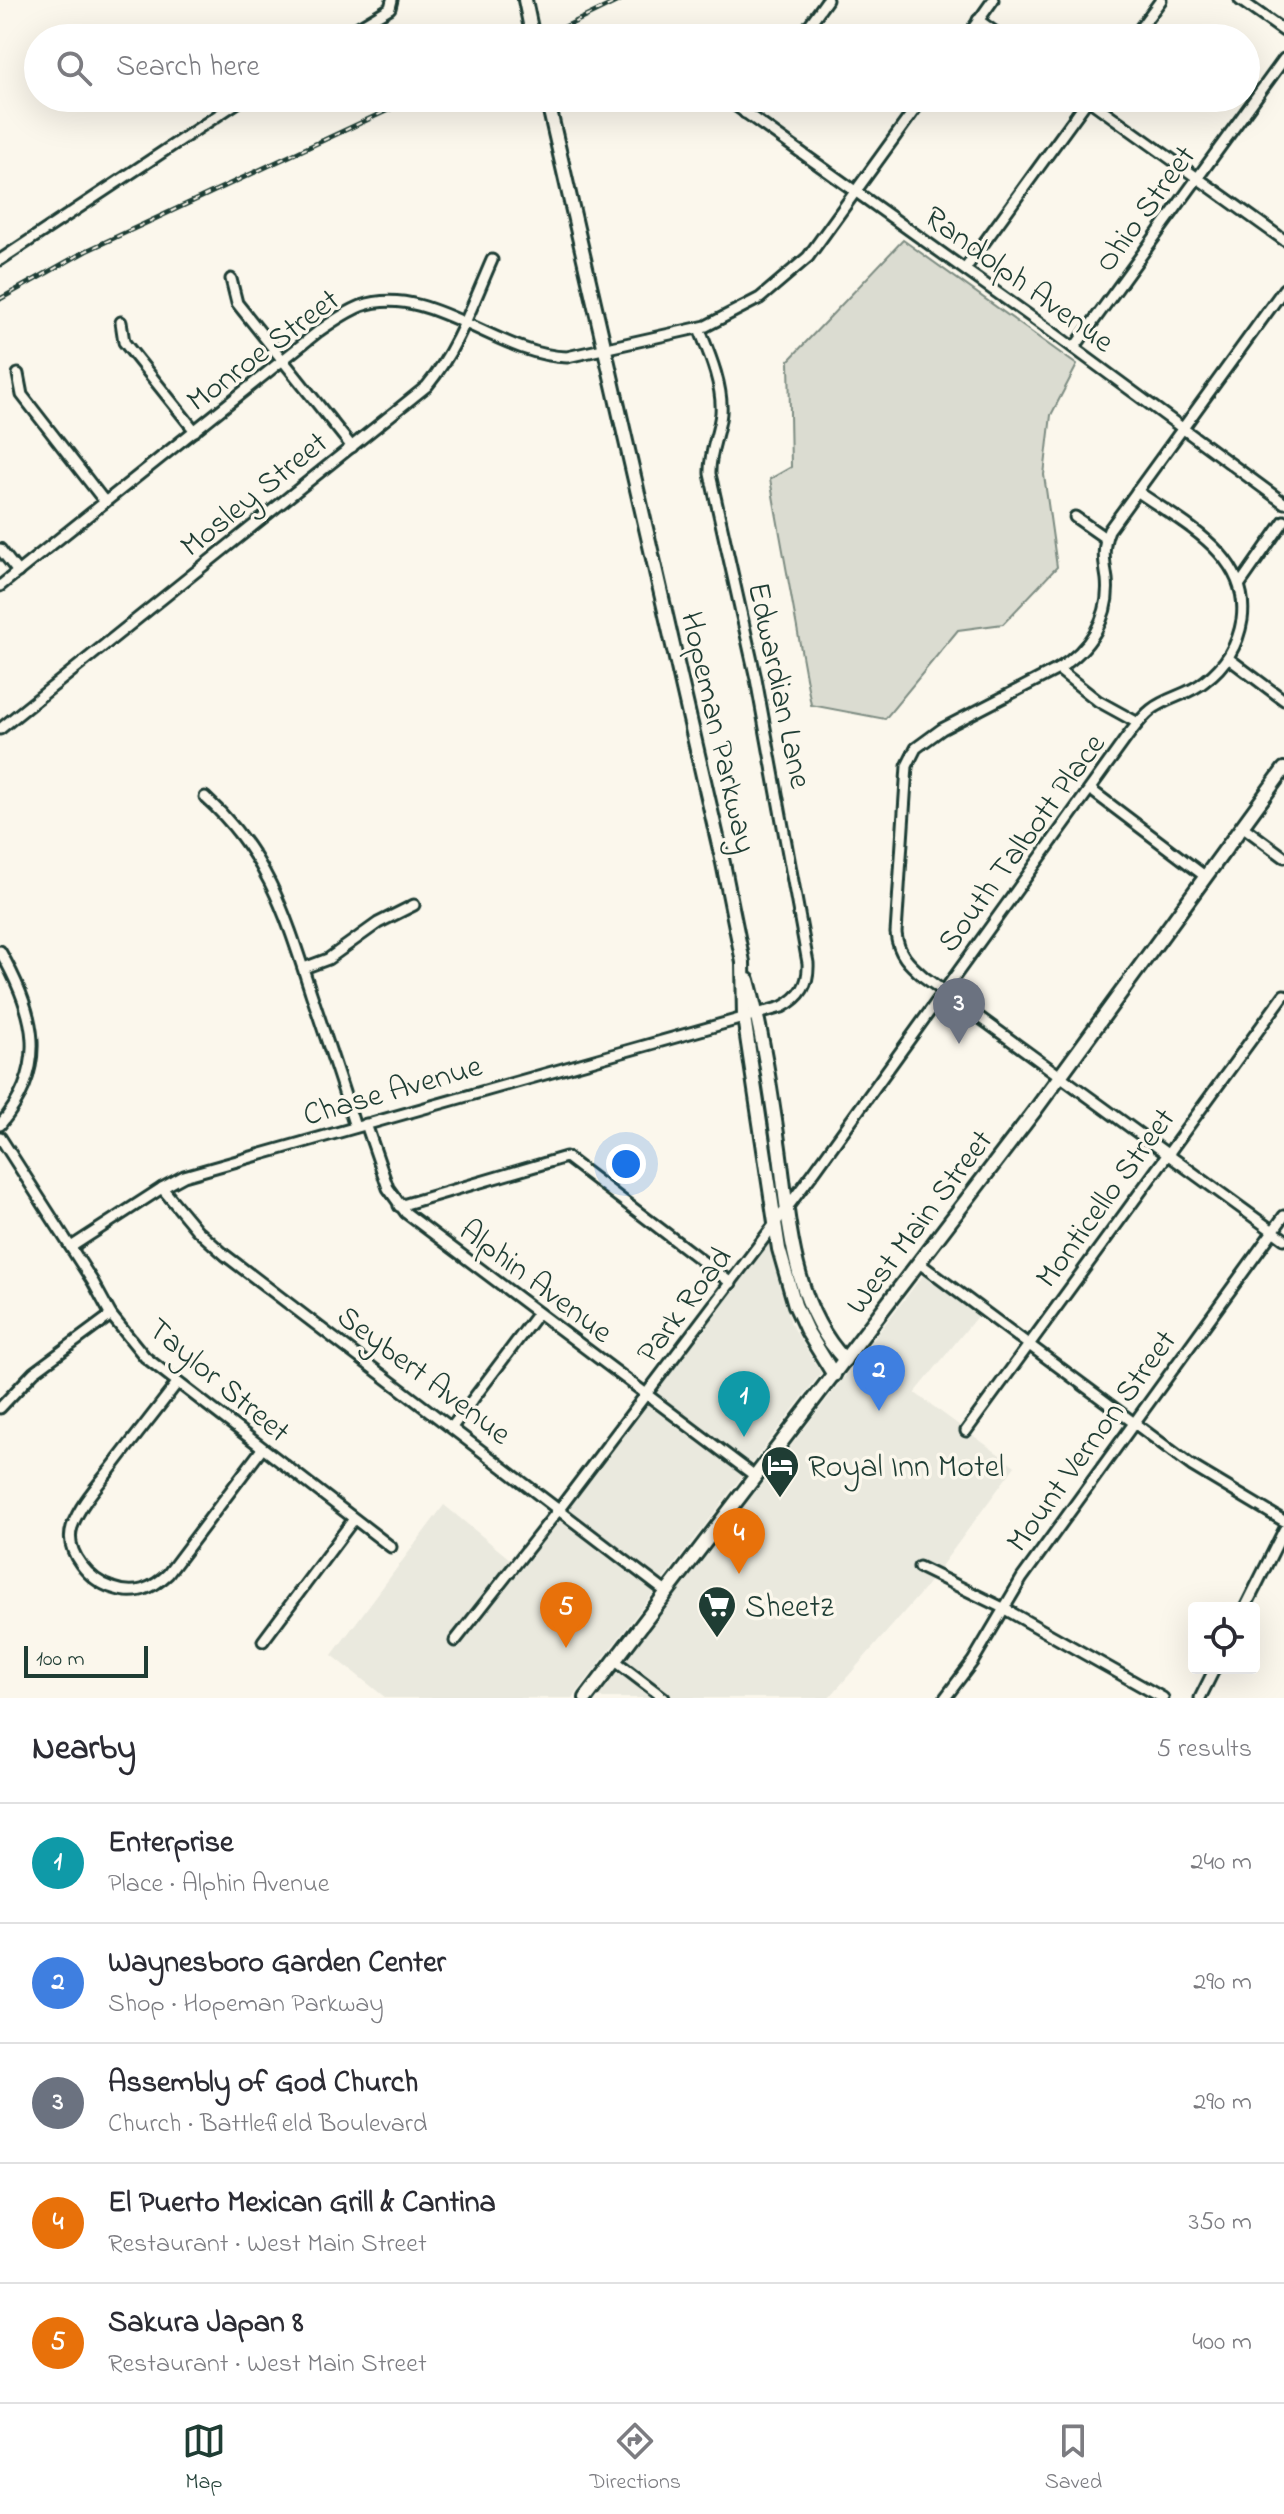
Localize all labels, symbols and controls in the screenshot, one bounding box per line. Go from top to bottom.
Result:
search box [24,24,1260,112]
icon: search [52,46,96,90]
text: Search here [116,46,260,90]
street label: Ohio Street [1085,136,1209,283]
street label: Randolph Avenue [913,196,1123,366]
street label: Monroe Street [178,278,351,425]
street label: Mosley Street [171,421,340,570]
street label: Edwardian Lane [733,578,822,794]
street label: Hopeman Parkway [666,607,767,858]
street label: South Talbott Place [927,724,1119,964]
pin: 3 [933,978,985,1044]
street label: Chase Avenue [298,1044,489,1140]
street label: Monticello Street [1025,1099,1189,1299]
street label: West Main Street [836,1120,1006,1326]
your location [606,1144,646,1184]
street label: Alphin Avenue [448,1209,622,1357]
street label: Park Road [626,1238,745,1374]
street label: Seybert Avenue [326,1295,521,1459]
street label: Taylor Street [136,1308,300,1456]
street label: Mount Vernon Street [996,1321,1190,1563]
pin: 2 [853,1345,905,1411]
pin: 1 [718,1371,770,1437]
hotel icon: Royal Inn Motel [759,1444,801,1499]
place label: Royal Inn Motel [808,1445,1004,1492]
pin: 4 [713,1508,765,1574]
pin: 5 [540,1582,592,1648]
supermarket icon: Sheetz [696,1584,738,1639]
place label: Sheetz [745,1585,834,1632]
map controls [1188,1602,1260,1674]
button: locate [1188,1602,1260,1674]
scale bar [24,1642,148,1678]
text: 100 m [36,1644,85,1676]
text: Nearby [32,1725,136,1775]
text: 5 results [1157,1731,1252,1769]
text: Enterprise [108,1822,234,1866]
text: 1 [54,1844,62,1882]
text: 240 m [1190,1844,1252,1882]
text: Place · Alphin Avenue [108,1866,329,1904]
text: Waynesboro Garden Center [108,1942,446,1986]
text: 2 [52,1964,64,2002]
text: 290 m [1193,1964,1252,2002]
text: Shop · Hopeman Parkway [108,1986,384,2024]
text: Assembly of God Church [108,2062,418,2106]
text: 3 [53,2084,63,2122]
text: 290 m [1193,2084,1252,2122]
text: Church · Battlefield Boulevard [108,2106,427,2144]
text: El Puerto Mexican Grill & Cantina [108,2182,496,2226]
text: 4 [53,2204,63,2242]
text: 350 m [1188,2204,1252,2242]
text: Restaurant · West Main Street [108,2226,427,2264]
text: Sakura Japan 8 [108,2302,304,2346]
text: 5 [51,2324,65,2362]
text: 400 m [1192,2324,1252,2362]
text: Restaurant · West Main Street [108,2346,427,2384]
tab: Map [182,2419,226,2499]
tab: Directions [590,2419,681,2499]
tab: Saved [1045,2419,1102,2499]

